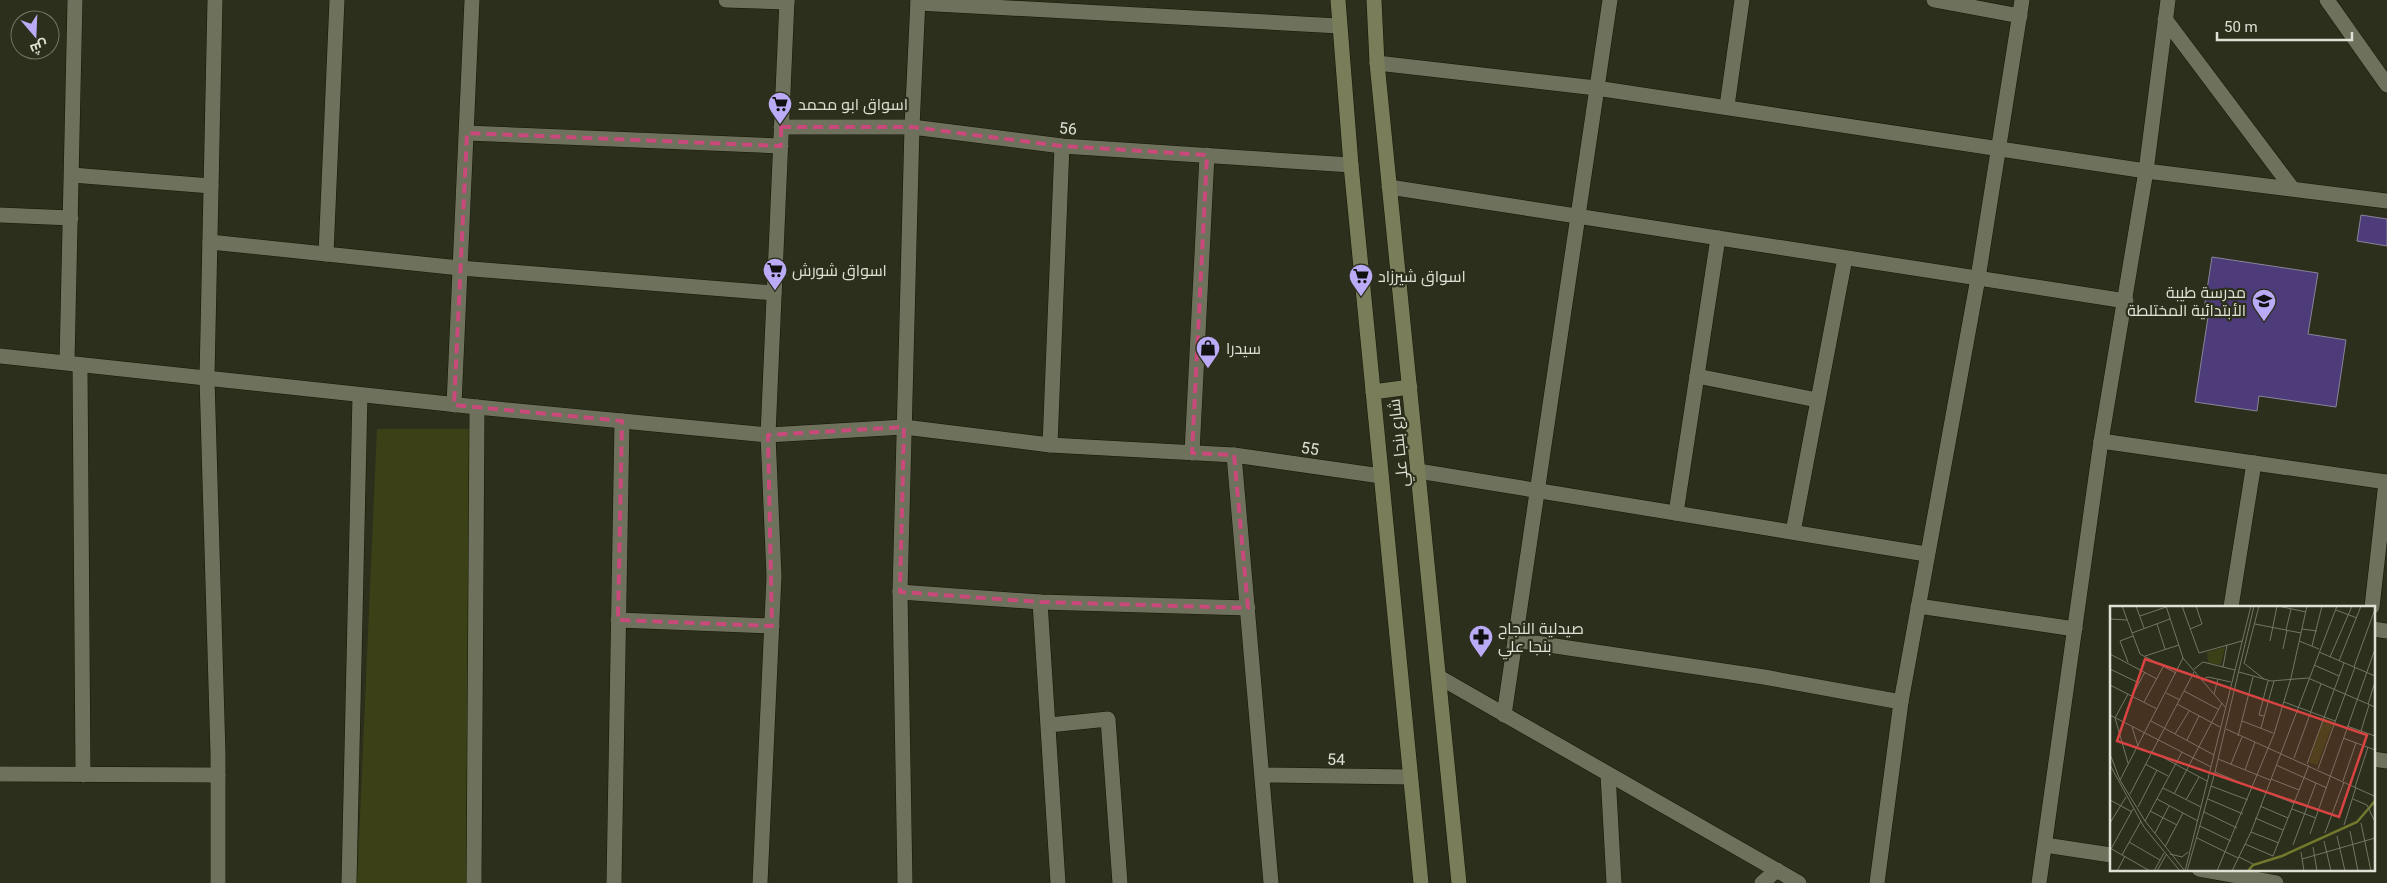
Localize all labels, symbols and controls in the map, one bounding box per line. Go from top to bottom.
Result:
north arrow [10,10,60,60]
scale bar [2217,10,2352,42]
text: 50 m [2224,18,2258,36]
text: ش [28,36,50,58]
supermarket icon: اسواق ابو محمد [767,91,793,125]
place label: اسواق ابو محمد [798,95,908,115]
street label: 56 [1058,118,1078,139]
supermarket icon: اسواق شورش [762,257,788,291]
place label: اسواق شورش [792,261,887,281]
supermarket icon: اسواق شيرزاد [1348,263,1374,297]
place label: اسواق شيرزاد [1378,267,1466,287]
place label: مدرسة طيبة الأبتدائية المختلطة [2127,283,2246,320]
school or university icon: مدرسة طيبة الأبتدائية المختلطة [2251,288,2277,322]
shop icon: سيدرا [1195,335,1221,369]
place label: سيدرا [1226,339,1261,358]
street label: شارع بنجا علي [1384,397,1417,488]
street label: 55 [1300,438,1320,459]
inset map [2110,606,2374,870]
place label: صيدلية النجاح بنجا علي [1498,619,1584,660]
pharmacy icon: صيدلية النجاح بنجا علي [1468,624,1494,658]
street label: 54 [1327,750,1345,769]

